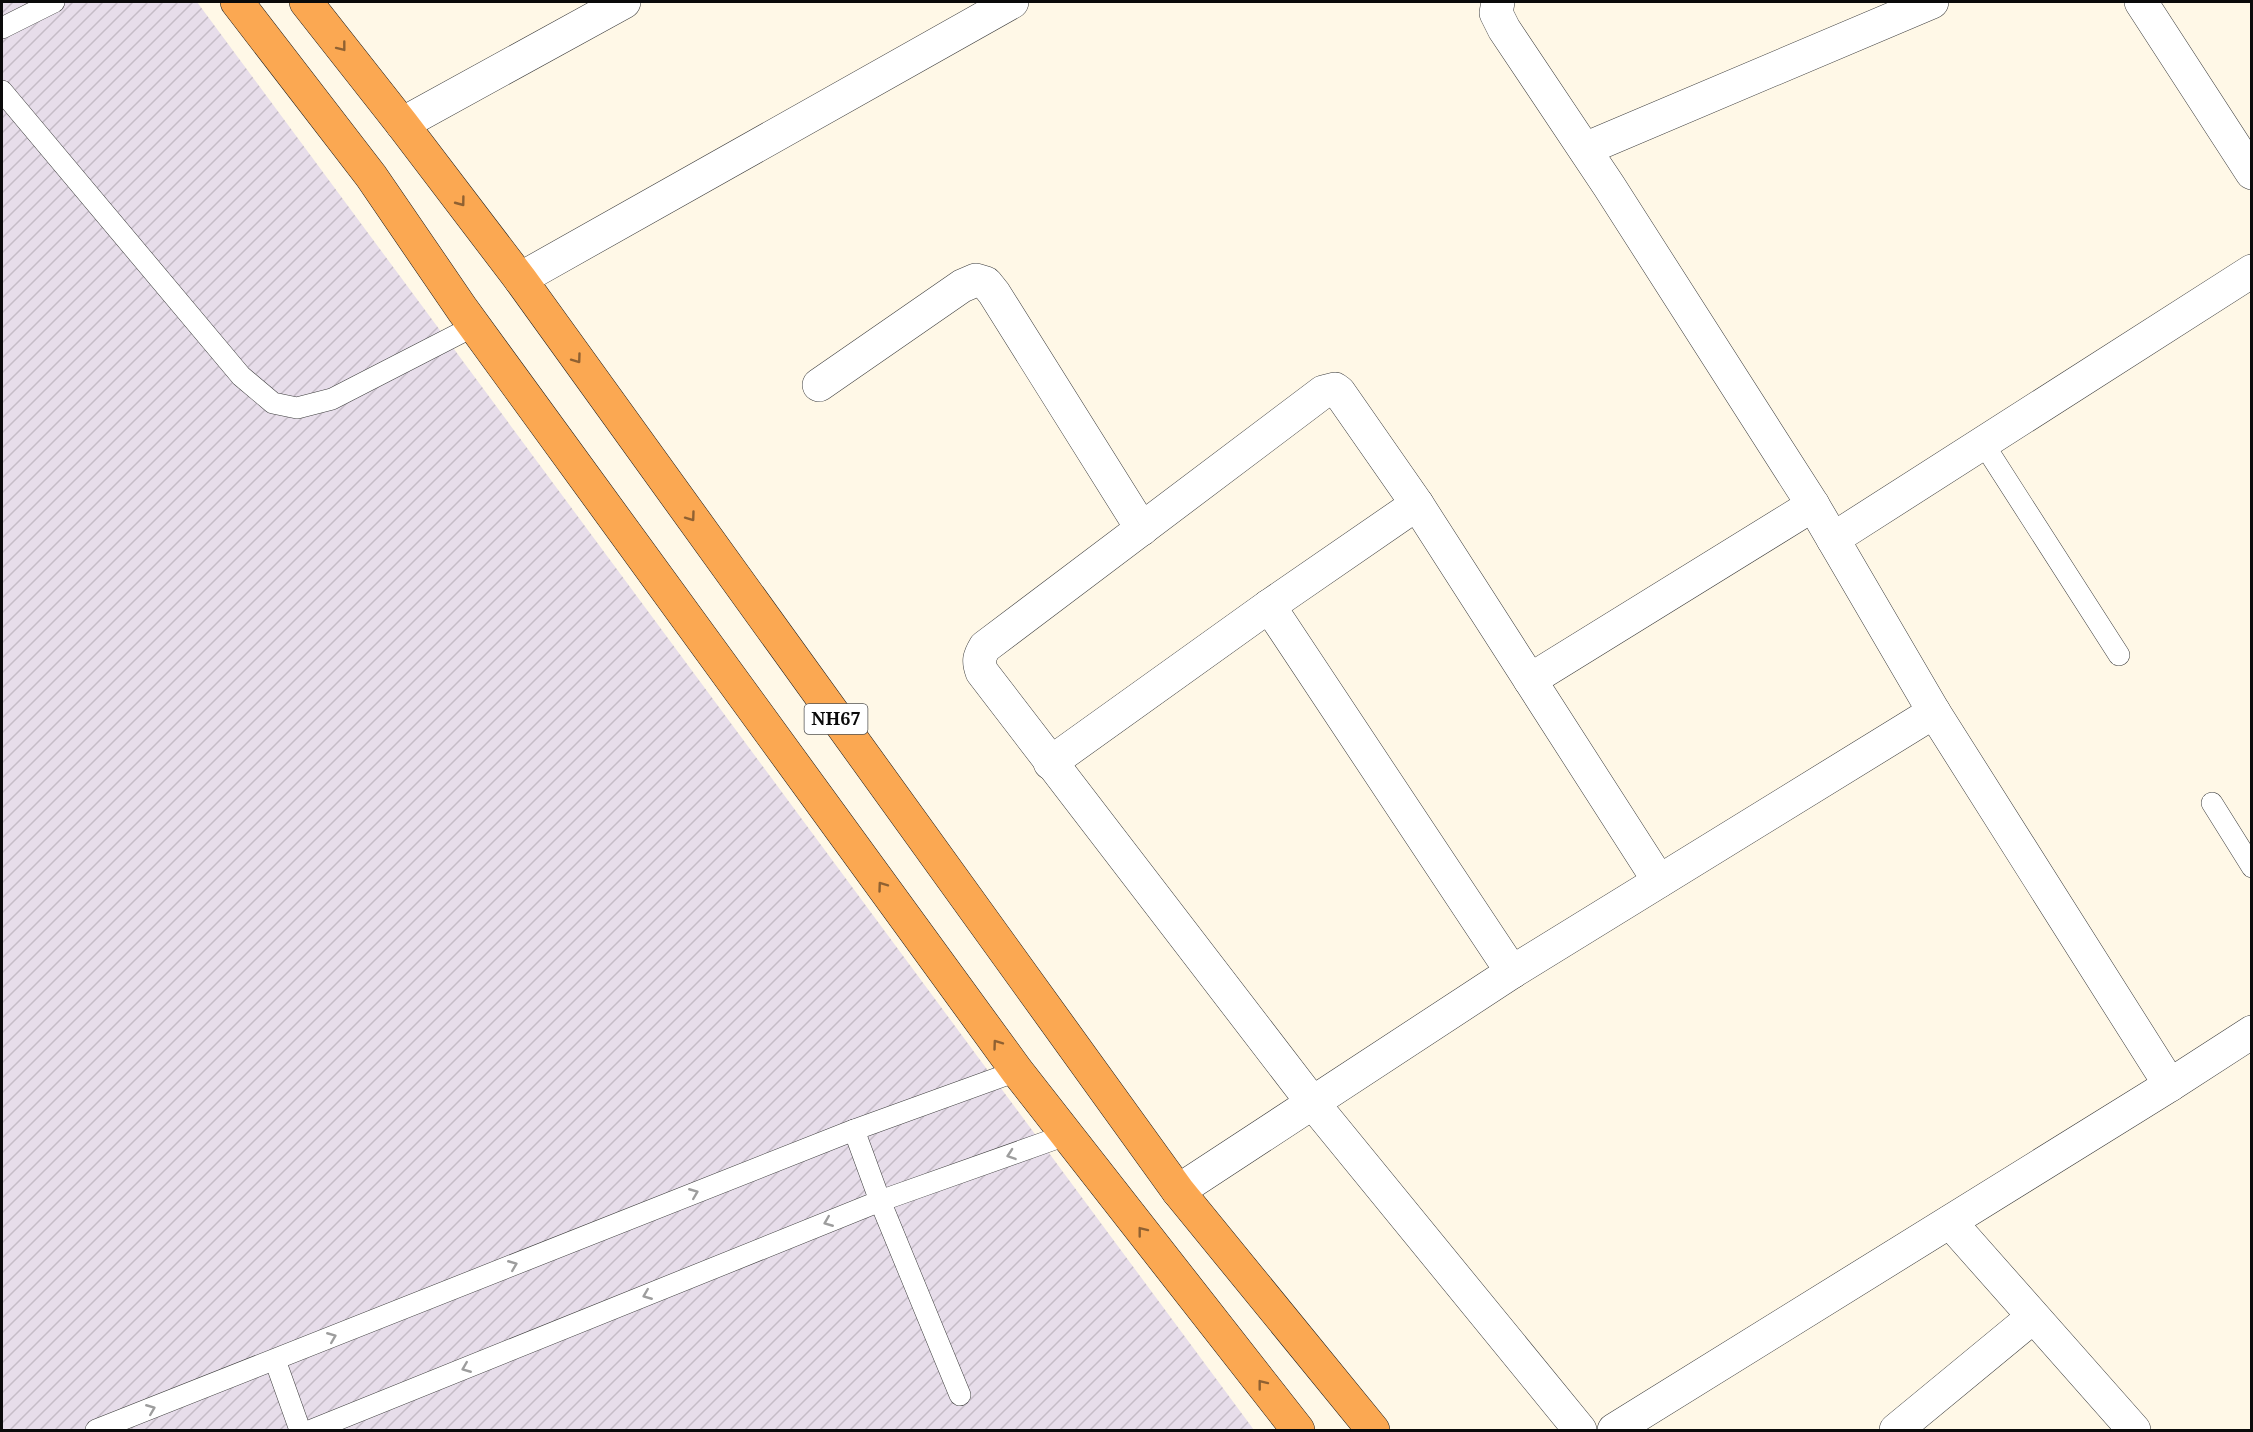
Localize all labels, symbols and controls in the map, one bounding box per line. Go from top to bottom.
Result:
one-way arrow [335,41,346,52]
one-way arrow [454,195,465,206]
one-way arrow [570,352,581,363]
one-way arrow [684,510,695,521]
road number: NH67 [804,704,868,734]
one-way arrow [878,881,889,892]
one-way arrow [993,1039,1004,1050]
one-way arrow [1006,1147,1017,1160]
one-way arrow [688,1188,699,1200]
one-way arrow [823,1215,834,1227]
one-way arrow [1138,1227,1149,1238]
one-way arrow [507,1260,518,1272]
one-way arrow [642,1288,653,1300]
one-way arrow [326,1332,337,1344]
one-way arrow [462,1361,473,1373]
one-way arrow [1259,1380,1270,1391]
one-way arrow [145,1404,156,1416]

